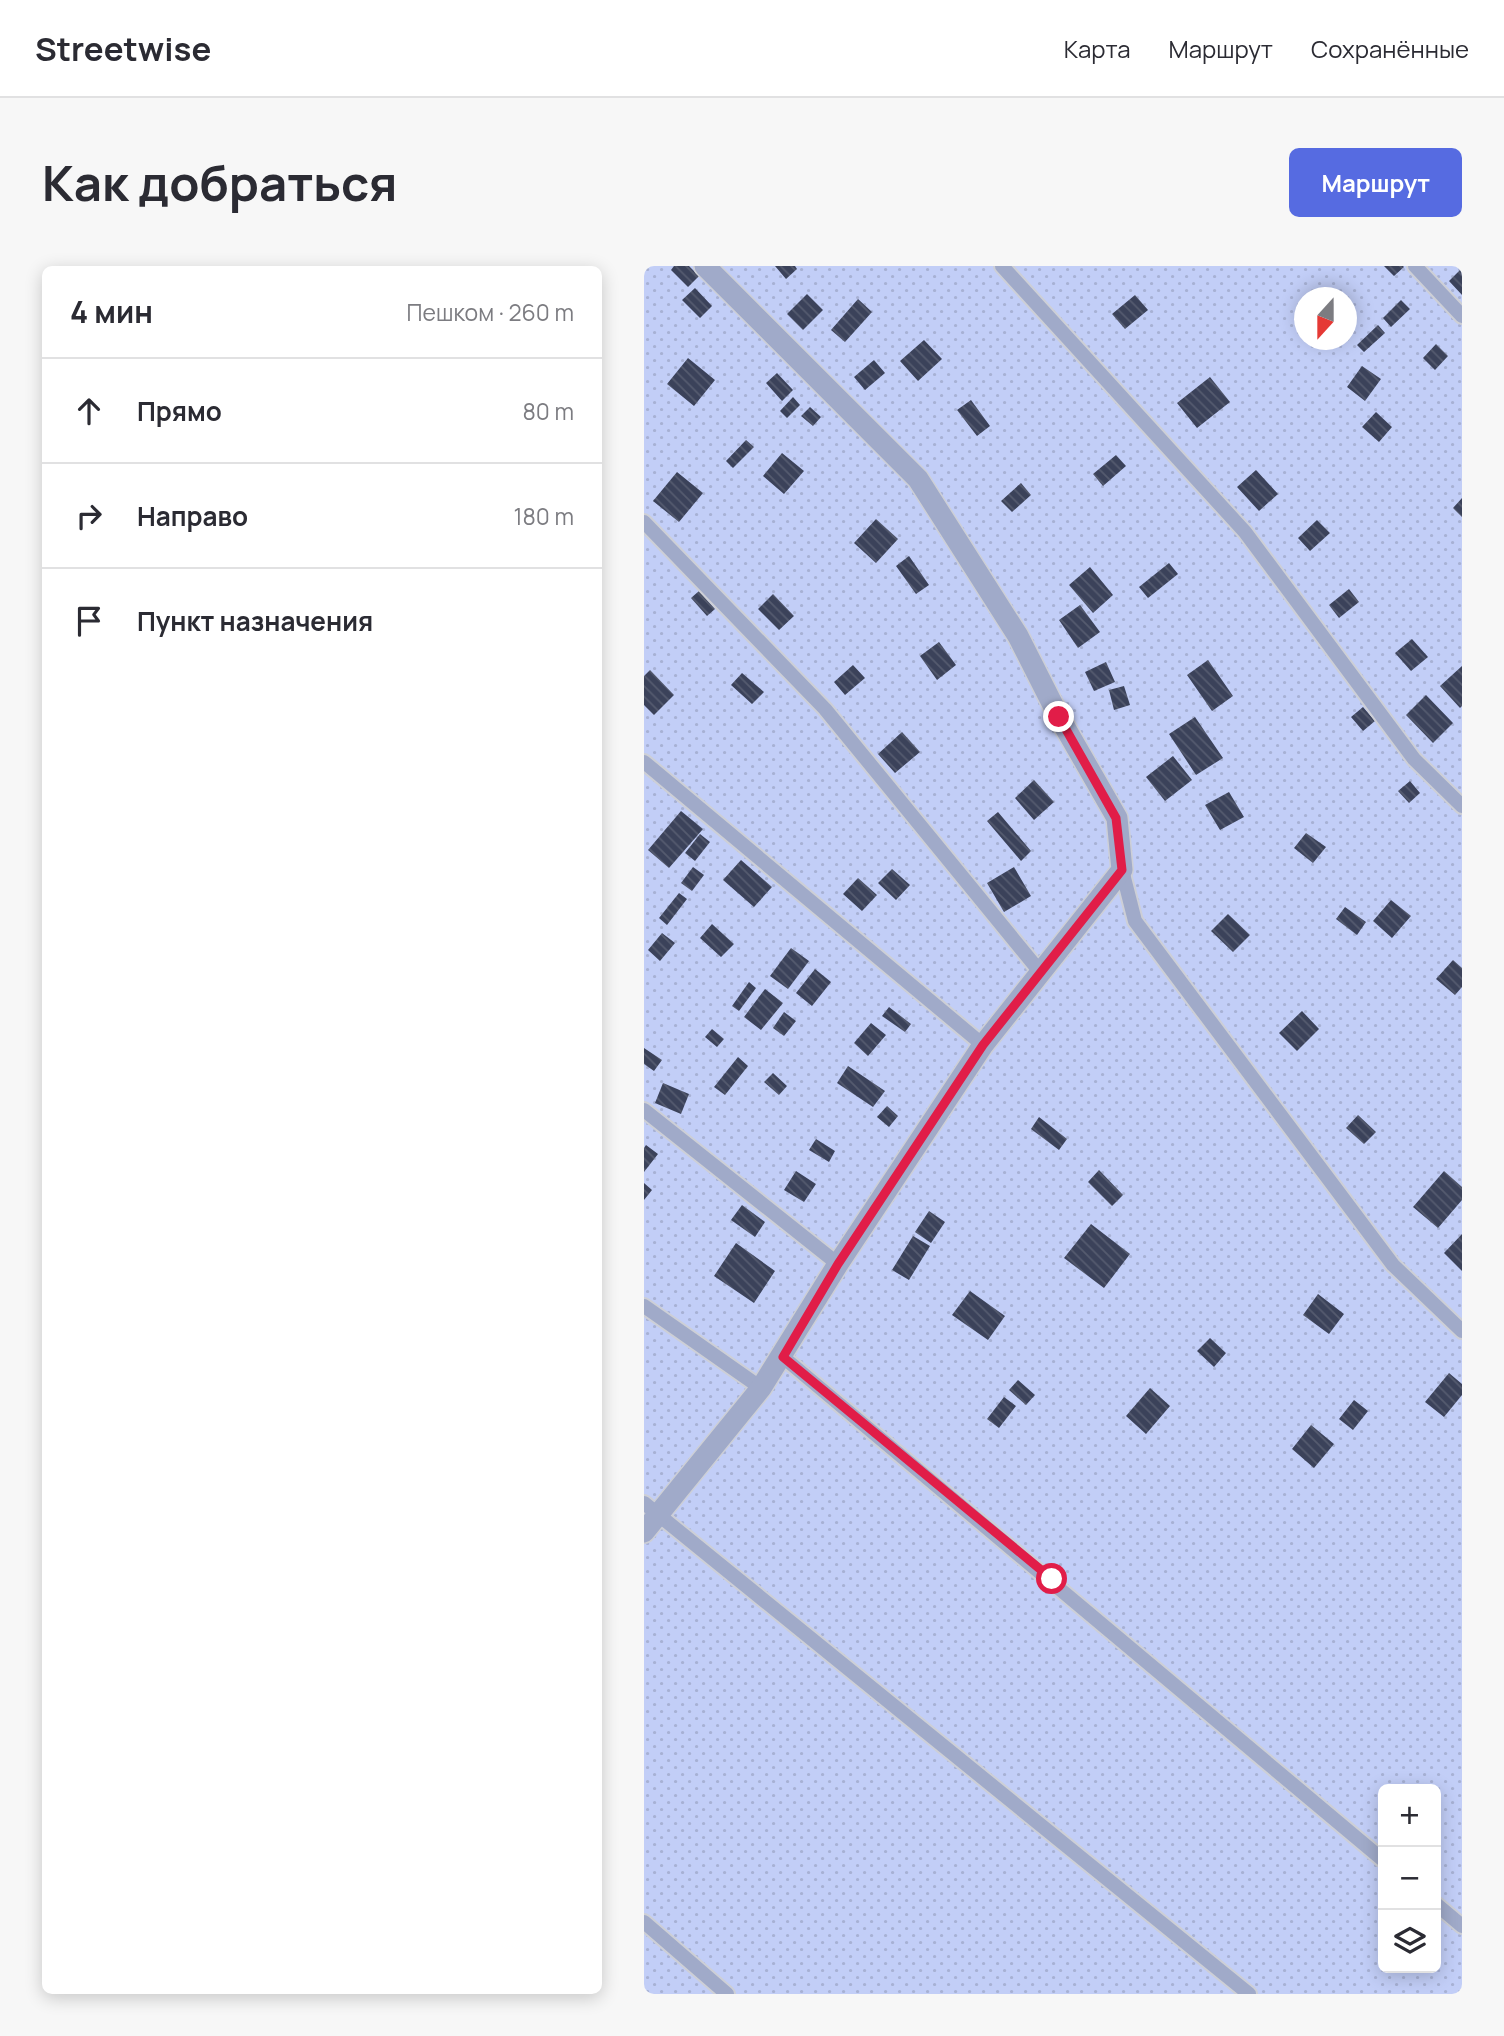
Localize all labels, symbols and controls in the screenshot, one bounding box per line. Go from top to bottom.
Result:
text: Streetwise [35,26,211,71]
text: Карта [1064,32,1131,65]
text: Маршрут [1169,32,1273,65]
text: Сохранённые [1311,32,1469,65]
button: Маршрут [1289,148,1462,217]
text: Как добраться [42,149,397,216]
north arrow [1294,287,1357,350]
text: 4 мин [70,291,153,332]
text: Пешком · 260 m [407,296,574,328]
icon: ahead [70,392,108,430]
text: Прямо [137,393,222,429]
text: 80 m [523,395,574,427]
icon: right [70,497,108,535]
text: Направо [137,498,248,534]
text: 180 m [514,500,574,532]
icon: arrive [70,602,108,640]
text: Пункт назначения [137,603,373,639]
route end [1043,701,1074,732]
route start [1036,1563,1067,1594]
map controls [1378,1784,1441,1973]
button: + [1378,1784,1441,1847]
button: − [1378,1847,1441,1910]
button: layers [1378,1910,1441,1973]

